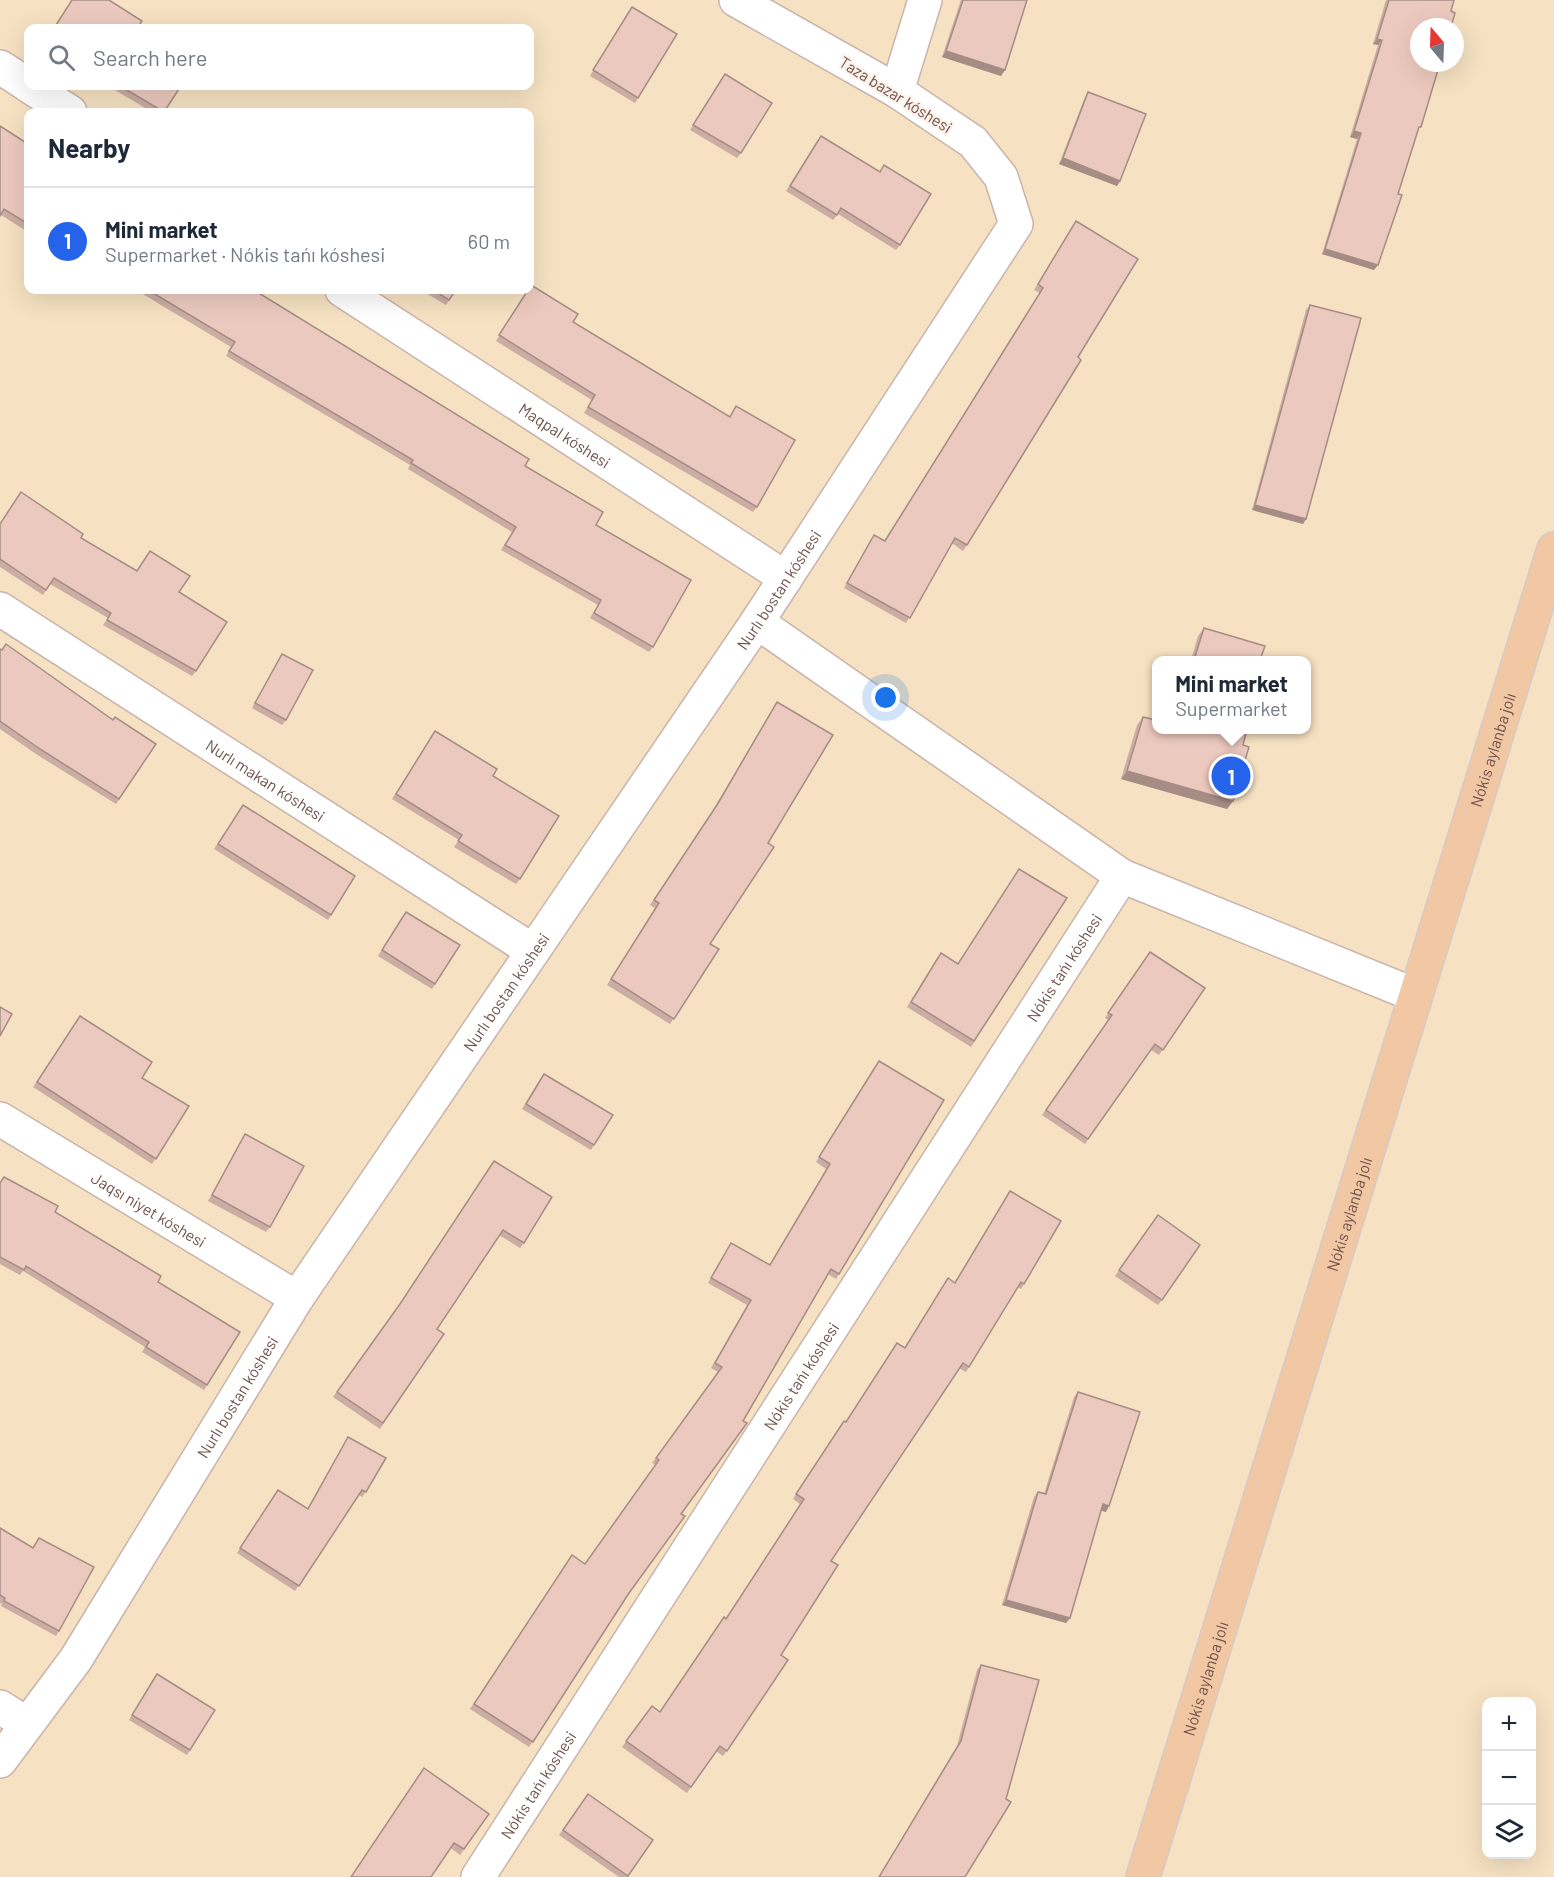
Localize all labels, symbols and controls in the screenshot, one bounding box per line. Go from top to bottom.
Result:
north arrow [1410,18,1464,72]
search box [24,24,534,90]
icon: search [45,41,78,74]
text: Search here [93,44,207,70]
street label: Taza bazar kóshesi [836,52,956,136]
text: Nearby [48,132,130,163]
text: Mini market [105,216,218,242]
text: 1 [64,229,71,253]
text: 60 m [468,229,510,253]
text: Supermarket · Nókis tańı kóshesi [105,242,385,266]
street label: Maqpal kóshesi [516,398,614,471]
street label: Nurlı bostan kóshesi [732,526,824,653]
popup [1152,656,1311,734]
text: Mini market [1175,670,1288,696]
your location [871,683,900,712]
street label: Nókis aylanba jolı [1465,690,1518,809]
text: Supermarket [1175,696,1288,720]
street label: Nurlı makan kóshesi [203,735,329,825]
pin: 1 [1212,754,1250,798]
street label: Nókis tańı kóshesi [1022,910,1105,1024]
street label: Nurlı bostan kóshesi [458,929,552,1055]
street label: Nókis aylanba jolı [1322,1155,1375,1273]
street label: Jaqsı niyet kóshesi [88,1167,210,1251]
street label: Nókis tańı kóshesi [759,1318,842,1433]
street label: Nurlı bostan kóshesi [192,1332,281,1461]
street label: Nókis aylanba jolı [1178,1619,1231,1738]
map controls [1482,1697,1536,1859]
button: + [1482,1697,1536,1751]
street label: Nókis tańı kóshesi [496,1727,579,1842]
button: − [1482,1751,1536,1805]
button: layers [1482,1805,1536,1859]

